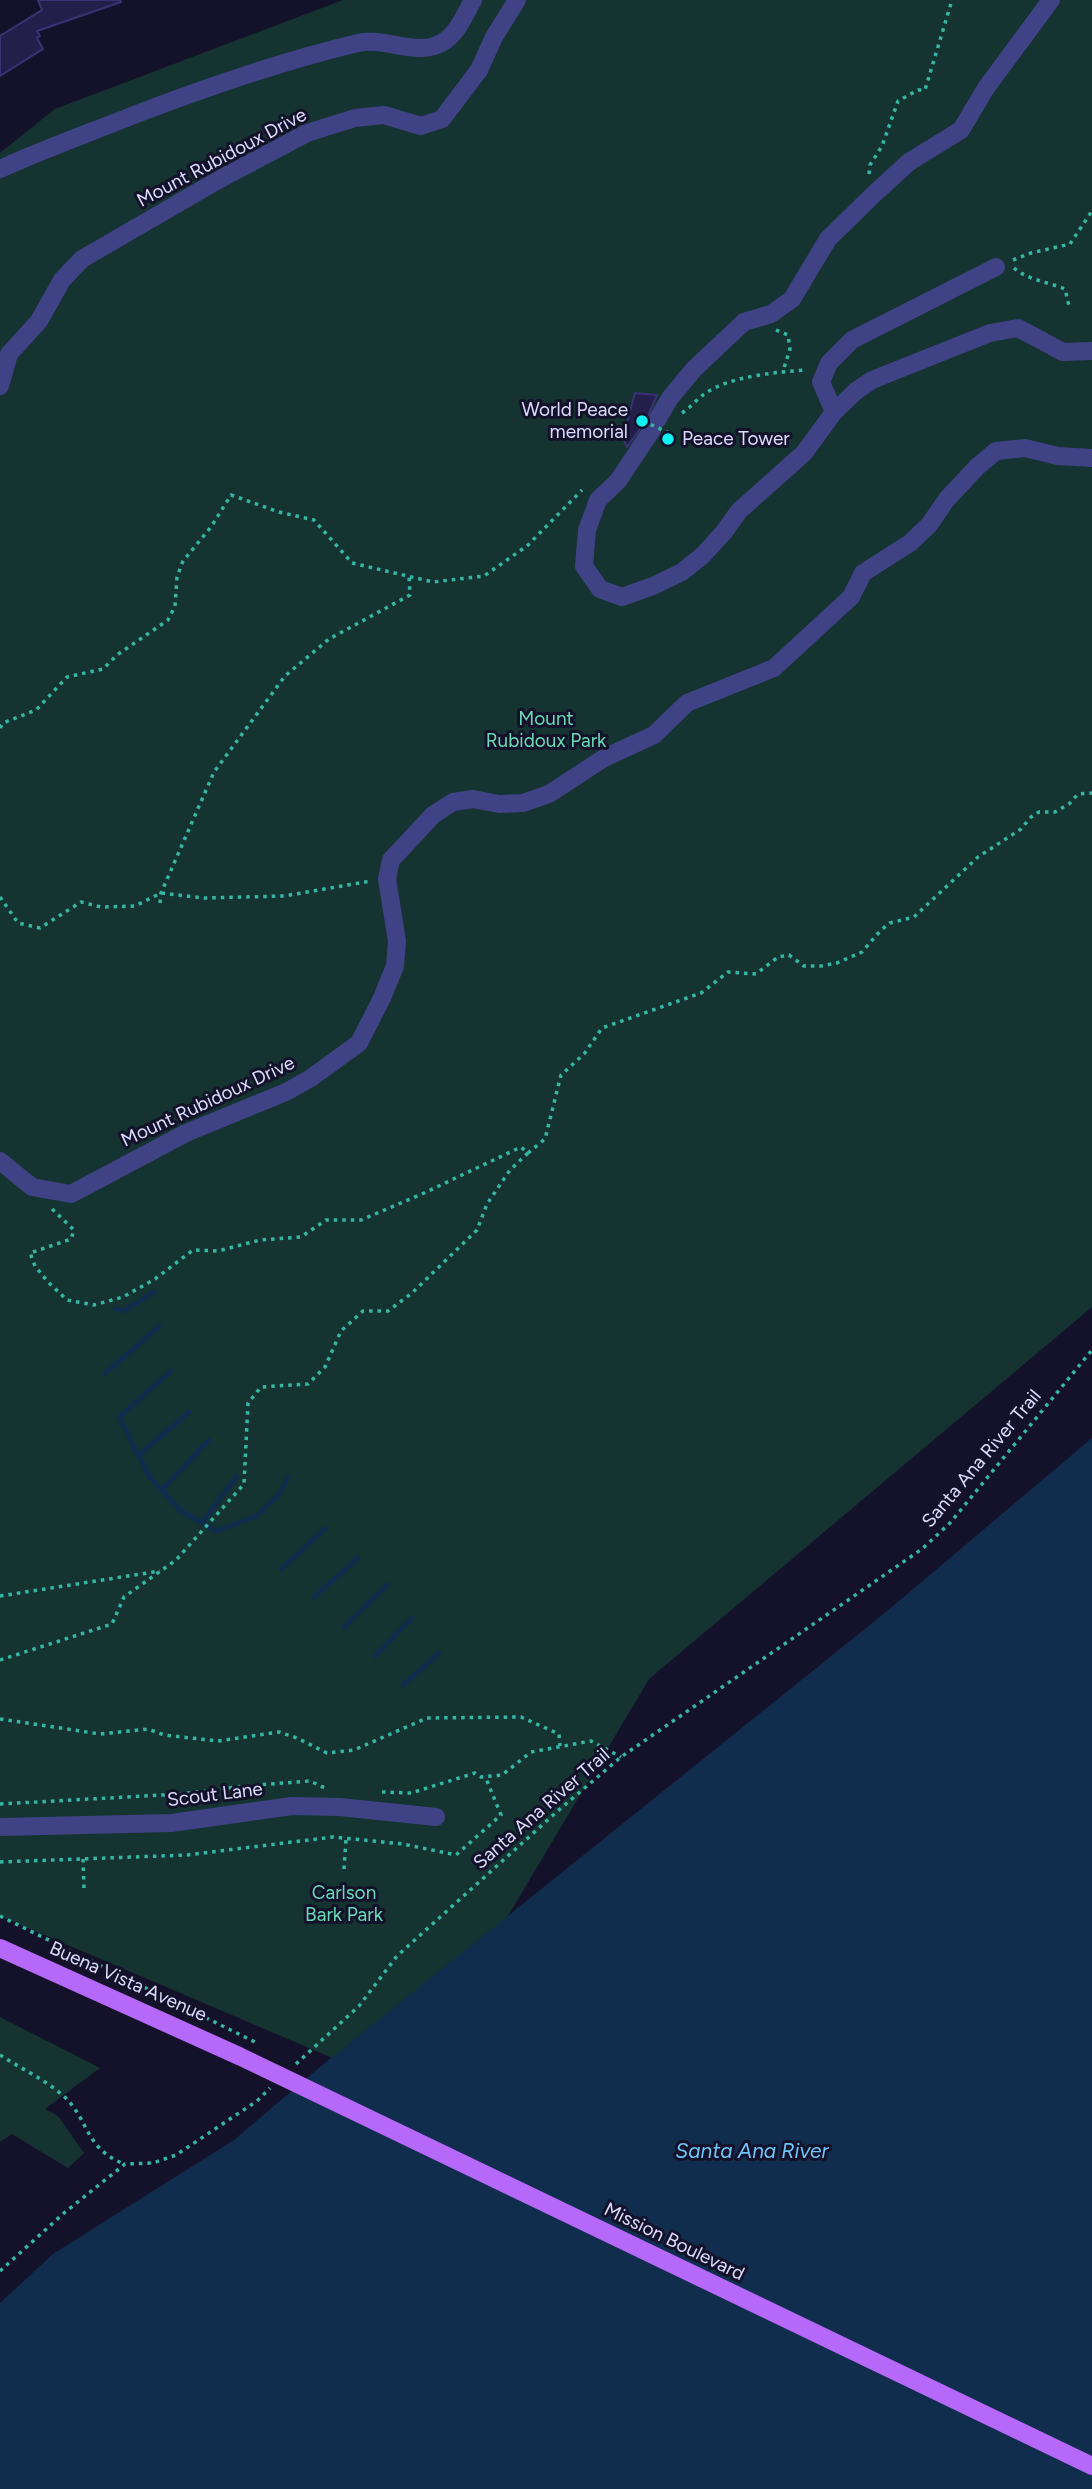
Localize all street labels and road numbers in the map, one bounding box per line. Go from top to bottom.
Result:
street label: Mount Rubidoux Drive [133,104,311,212]
street label: Mount Rubidoux Drive [118,1052,298,1152]
street label: Santa Ana River Trail [918,1385,1046,1533]
street label: Santa Ana River Trail [469,1744,615,1874]
street label: Scout Lane [166,1778,264,1812]
street label: Buena Vista Avenue [46,1937,210,2027]
street label: Mission Boulevard [600,2198,748,2286]

